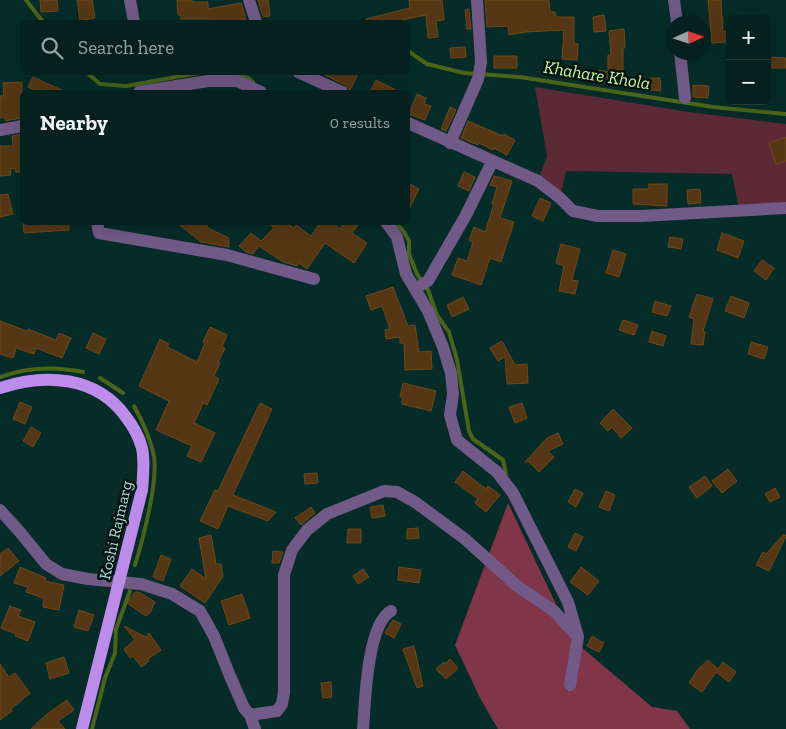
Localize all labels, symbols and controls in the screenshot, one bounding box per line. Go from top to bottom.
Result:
north arrow [666,15,711,60]
map controls [726,15,771,105]
button: + [726,15,771,60]
search box [20,20,410,75]
icon: search [38,34,66,62]
text: Search here [78,36,174,59]
water label: Khahare Khola [542,56,652,94]
button: − [726,60,771,105]
text: Nearby [40,110,108,135]
text: 0 results [330,113,390,132]
street label: Koshi Rajmarg [95,479,136,581]

